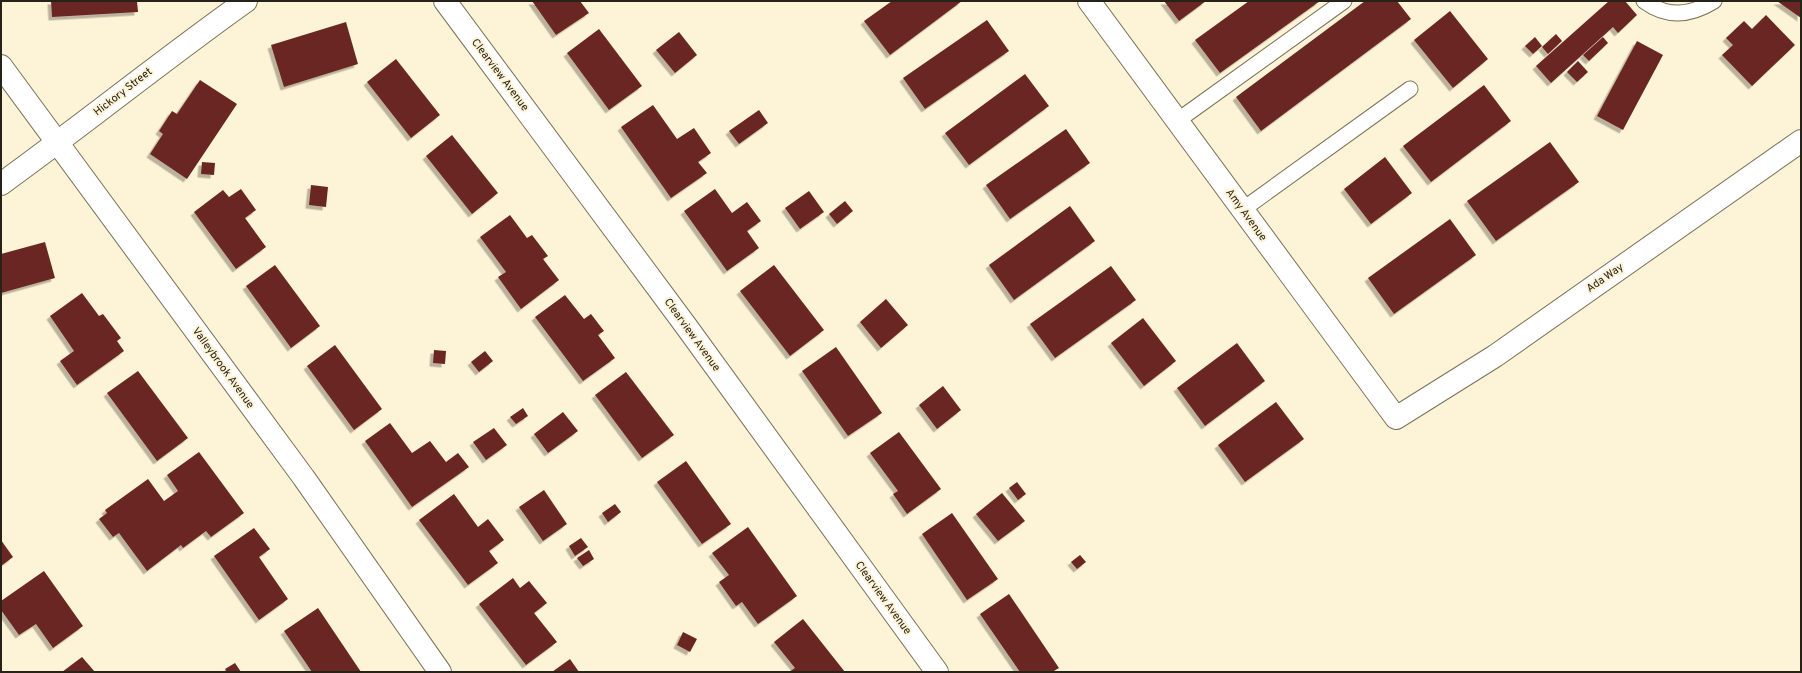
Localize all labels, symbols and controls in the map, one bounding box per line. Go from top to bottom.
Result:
street label: Clearview Avenue [468,36,532,114]
street label: Hickory Street [91,65,155,119]
street label: Amy Avenue [1222,186,1270,244]
street label: Ada Way [1584,260,1626,296]
street label: Clearview Avenue [661,296,723,374]
street label: Valleybrook Avenue [189,325,257,411]
street label: Clearview Avenue [852,559,914,637]

